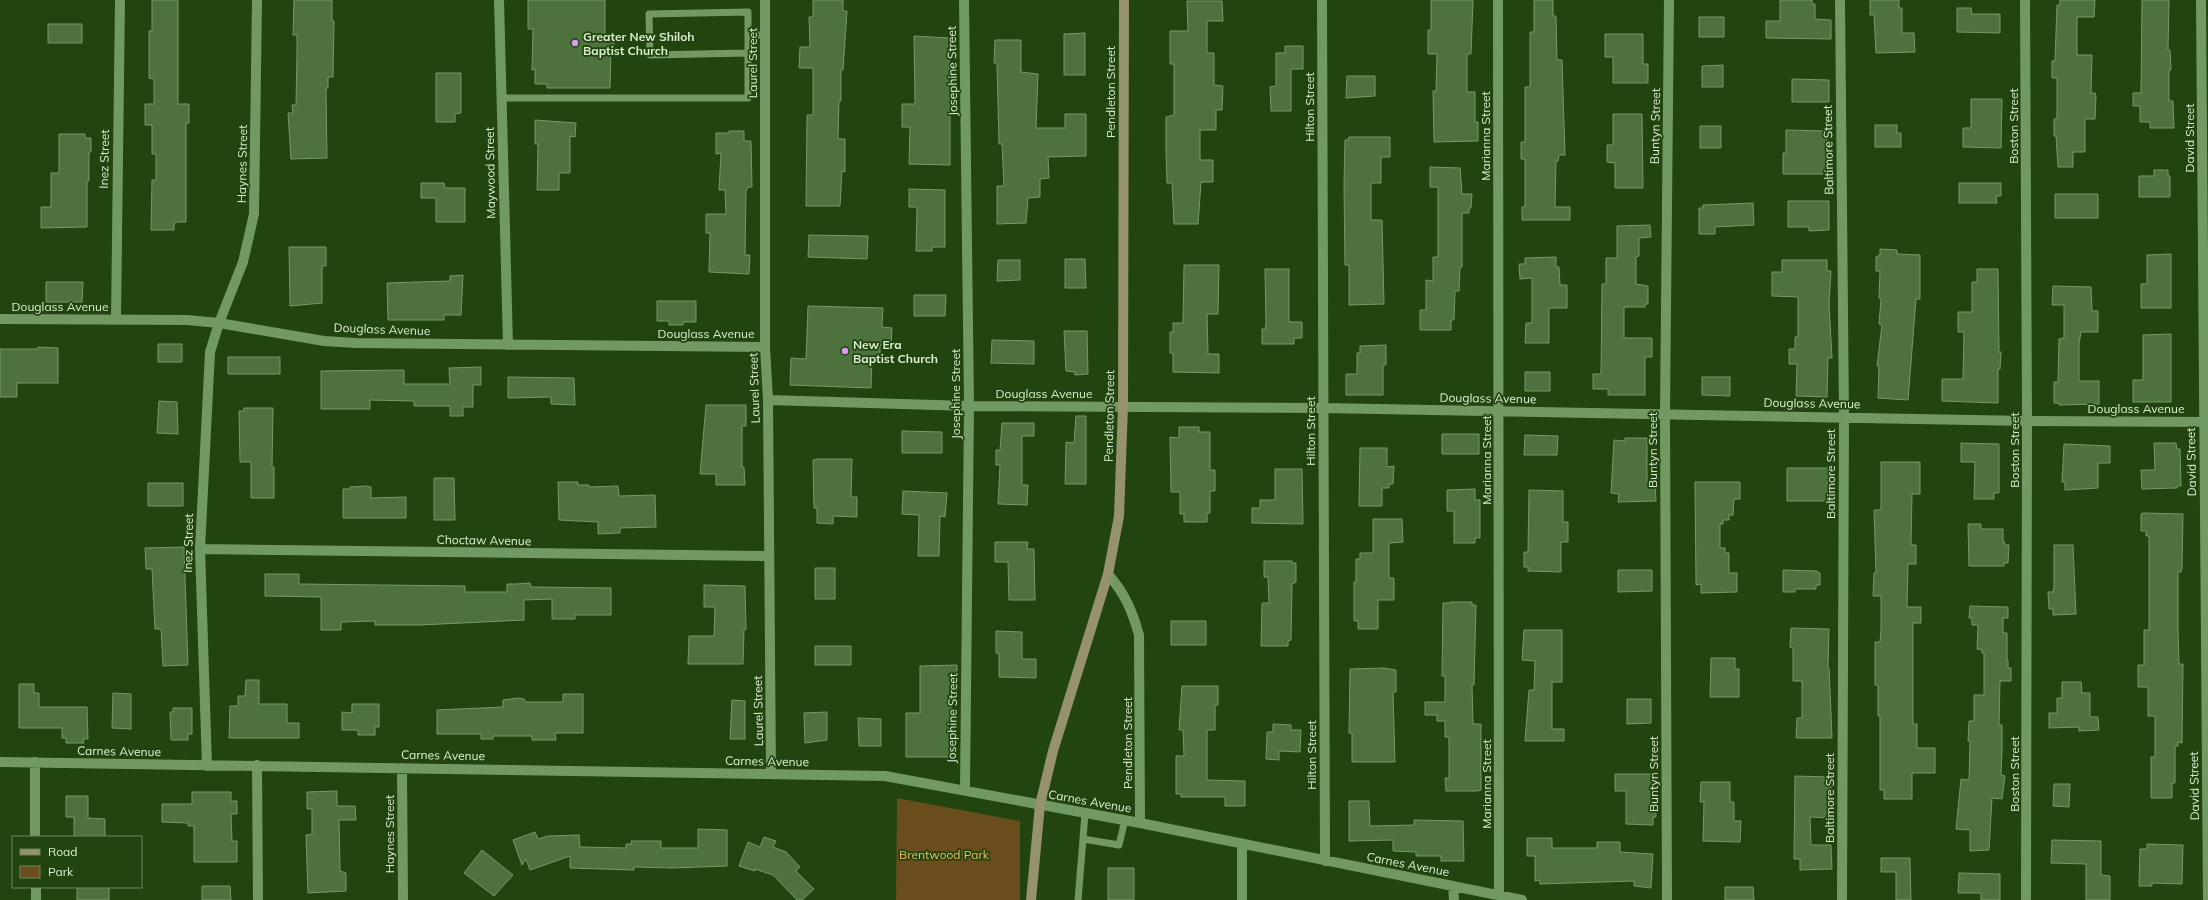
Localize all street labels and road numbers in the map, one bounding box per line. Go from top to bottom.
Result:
street label: Josephine Street [944,26,960,116]
street label: Laurel Street [745,28,760,98]
street label: Pendleton Street [1103,46,1118,138]
street label: Hilton Street [1302,72,1317,142]
street label: Buntyn Street [1647,88,1663,164]
street label: Boston Street [2006,88,2021,164]
street label: Marianna Street [1478,91,1493,181]
street label: David Street [2182,104,2197,172]
street label: Baltimore Street [1820,105,1836,195]
street label: Haynes Street [234,125,250,203]
street label: Maywood Street [482,127,498,219]
street label: Inez Street [96,129,112,189]
street label: Douglass Avenue [12,299,108,314]
street label: Douglass Avenue [333,320,431,338]
street label: Douglass Avenue [658,326,754,341]
street label: Josephine Street [948,349,963,439]
street label: Laurel Street [745,352,763,424]
street label: Pendleton Street [1101,370,1117,462]
street label: Douglass Avenue [996,386,1092,401]
street label: Douglass Avenue [1439,390,1537,406]
street label: Douglass Avenue [1763,395,1861,411]
street label: Hilton Street [1303,396,1318,466]
street label: Douglass Avenue [2088,401,2184,416]
street label: Buntyn Street [1645,412,1660,488]
street label: Boston Street [2007,412,2022,488]
street label: Marianna Street [1479,415,1494,505]
street label: David Street [2183,427,2199,497]
street label: Baltimore Street [1823,429,1838,519]
street label: Inez Street [180,513,196,573]
street label: Choctaw Avenue [437,532,531,548]
street label: Josephine Street [944,673,960,763]
street label: Laurel Street [750,676,766,746]
street label: Pendleton Street [1120,697,1135,789]
street label: Hilton Street [1304,720,1319,790]
street label: Buntyn Street [1646,736,1661,812]
street label: Boston Street [2007,736,2022,812]
street label: Marianna Street [1479,739,1494,829]
street label: Carnes Avenue [77,743,161,759]
street label: Carnes Avenue [401,747,485,763]
street label: David Street [2186,751,2202,821]
street label: Carnes Avenue [725,753,809,769]
street label: Baltimore Street [1822,753,1837,843]
street label: Carnes Avenue [1047,786,1133,816]
street label: Haynes Street [382,795,397,873]
street label: Carnes Avenue [1365,849,1451,879]

